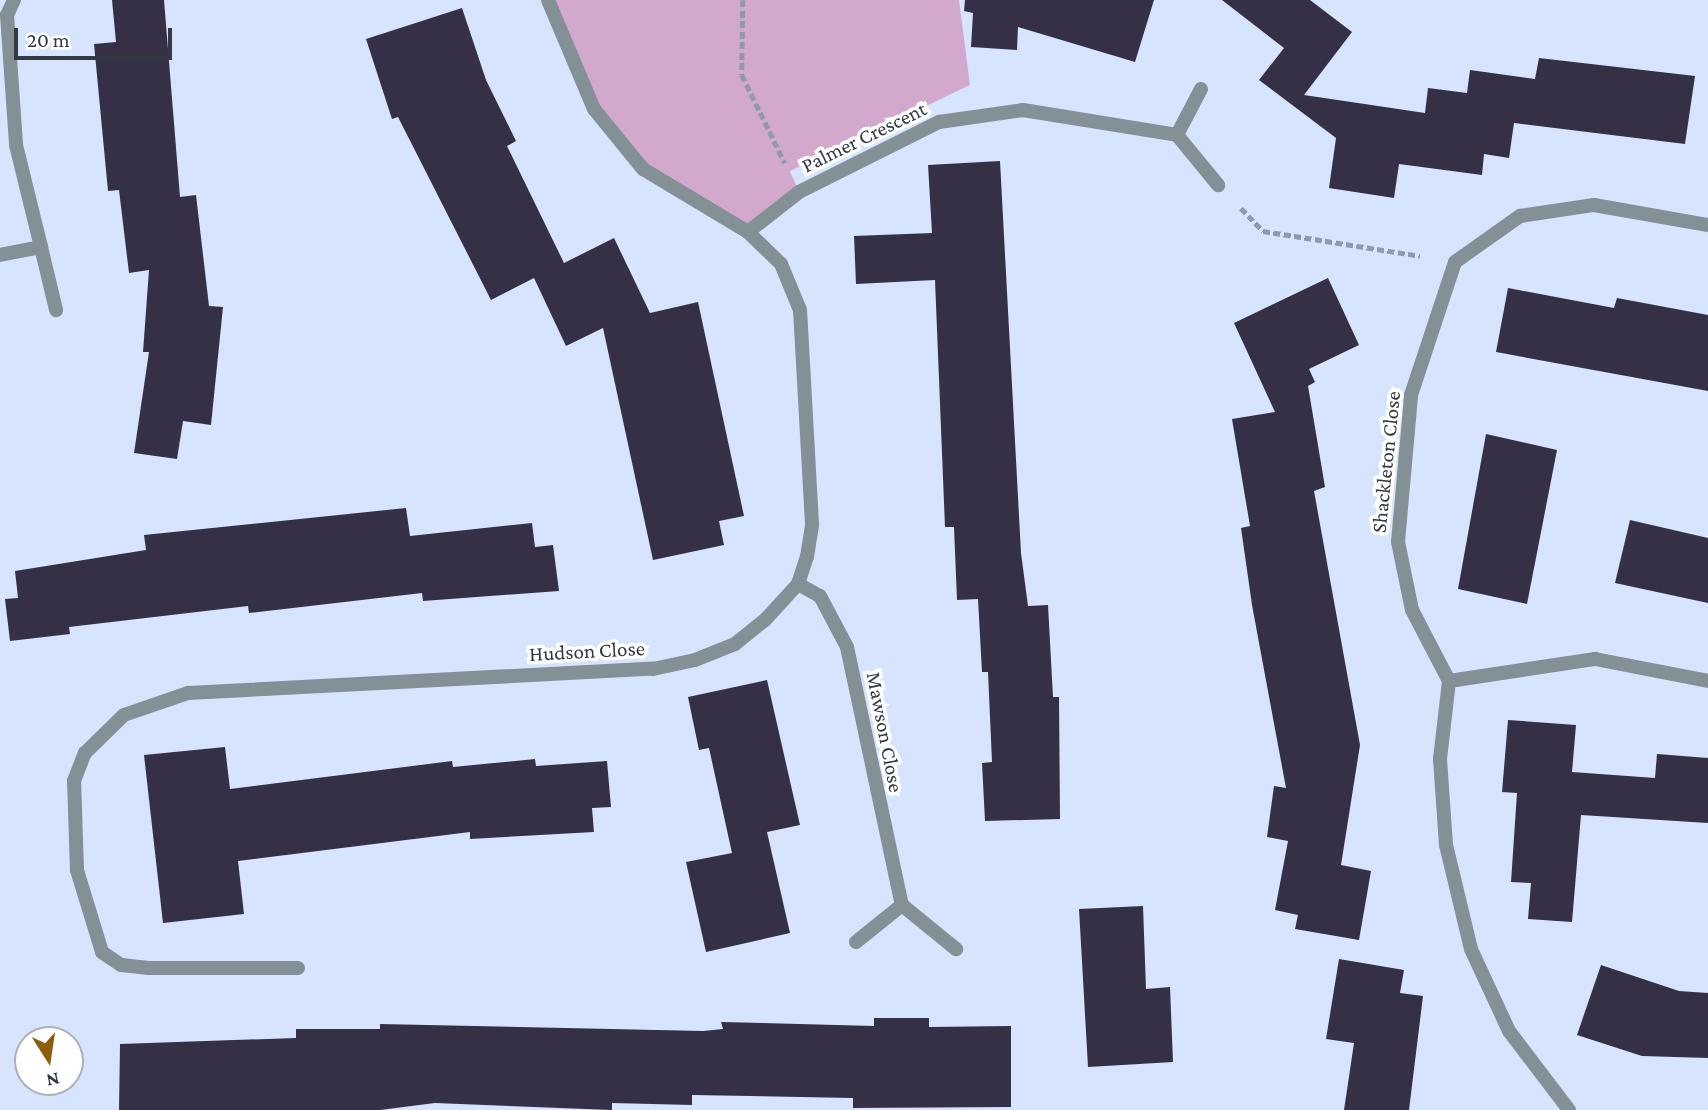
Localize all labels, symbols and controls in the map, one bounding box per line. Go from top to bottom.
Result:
scale bar [18,14,175,58]
text: 20 m [27,28,70,52]
street label: Palmer Crescent [797,96,931,178]
street label: Shackleton Close [1366,390,1406,534]
street label: Hudson Close [529,635,645,667]
street label: Mawson Close [861,670,909,794]
north arrow [14,1026,84,1096]
text: N [45,1068,62,1092]

